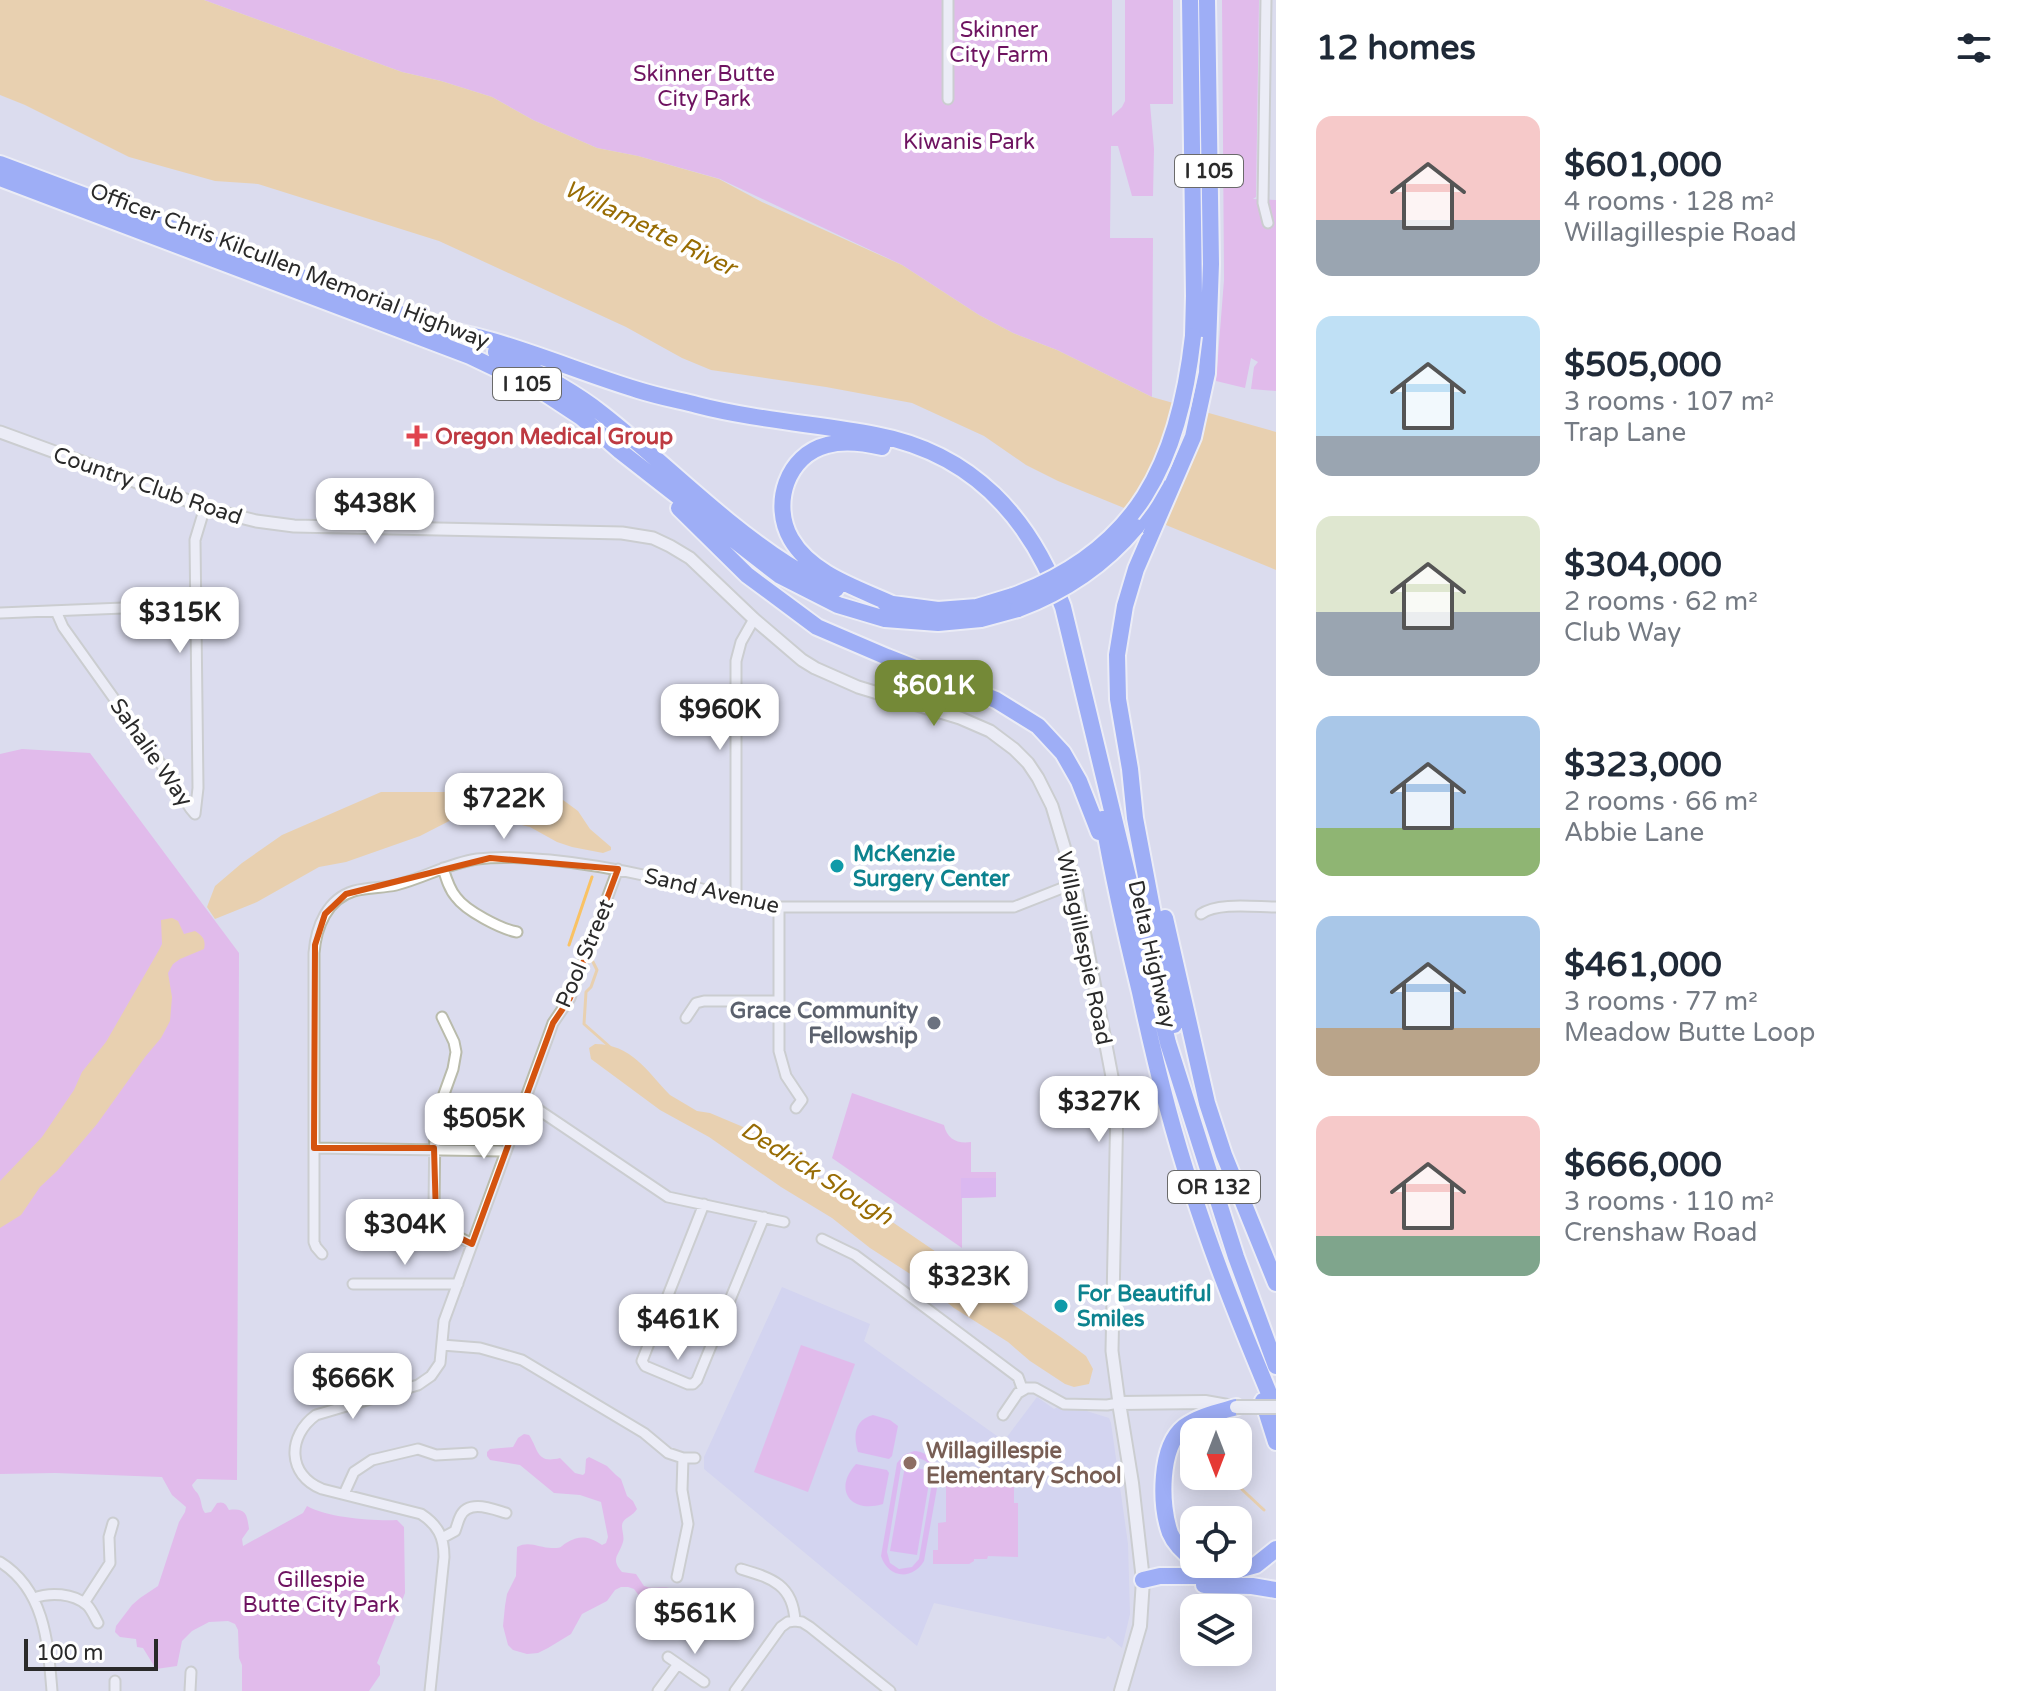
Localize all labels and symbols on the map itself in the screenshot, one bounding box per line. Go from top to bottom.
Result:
park label: Skinner City Farm [949,17,1049,68]
park label: Skinner Butte City Park [633,61,775,112]
park label: Kiwanis Park [903,129,1035,155]
road number: I 105 [1175,155,1243,187]
water label: Willamette River [559,174,743,284]
street label: Officer Chris Kilcullen Memorial Highway [86,178,493,354]
road number: I 105 [493,368,561,400]
place label: Oregon Medical Group [435,424,673,450]
marker: Oregon Medical Group [406,425,428,447]
street label: Country Club Road [50,441,246,531]
pin: $438K [319,478,431,546]
pin: $315K [124,587,236,655]
pin: $601K [878,660,990,728]
pin: $960K [664,684,776,752]
street label: Sahalie Way [104,693,198,812]
pin: $722K [448,773,560,841]
place label: McKenzie Surgery Center [853,841,1010,892]
street label: Willagillespie Road [1051,849,1117,1047]
marker: McKenzie Surgery Center [828,857,846,875]
street label: Sand Avenue [642,863,782,919]
street label: Delta Highway [1122,878,1182,1031]
street label: Pool Street [550,895,619,1012]
place label: Grace Community Fellowship [730,998,918,1049]
marker: Grace Community Fellowship [925,1014,943,1032]
pin: $327K [1043,1076,1155,1144]
pin: $505K [428,1093,540,1161]
water label: Dedrick Slough [736,1115,899,1232]
road number: OR 132 [1168,1171,1260,1203]
pin: $304K [349,1199,461,1267]
pin: $323K [913,1251,1025,1319]
place label: For Beautiful Smiles [1077,1281,1211,1332]
pin: $461K [622,1294,734,1362]
marker: For Beautiful Smiles [1052,1297,1070,1315]
pin: $666K [297,1353,409,1421]
north arrow [1180,1418,1252,1490]
place label: Willagillespie Elementary School [926,1438,1121,1489]
marker: Willagillespie Elementary School [901,1454,919,1472]
park label: Gillespie Butte City Park [243,1567,399,1618]
pin: $561K [639,1588,751,1656]
scale bar [24,1635,158,1671]

